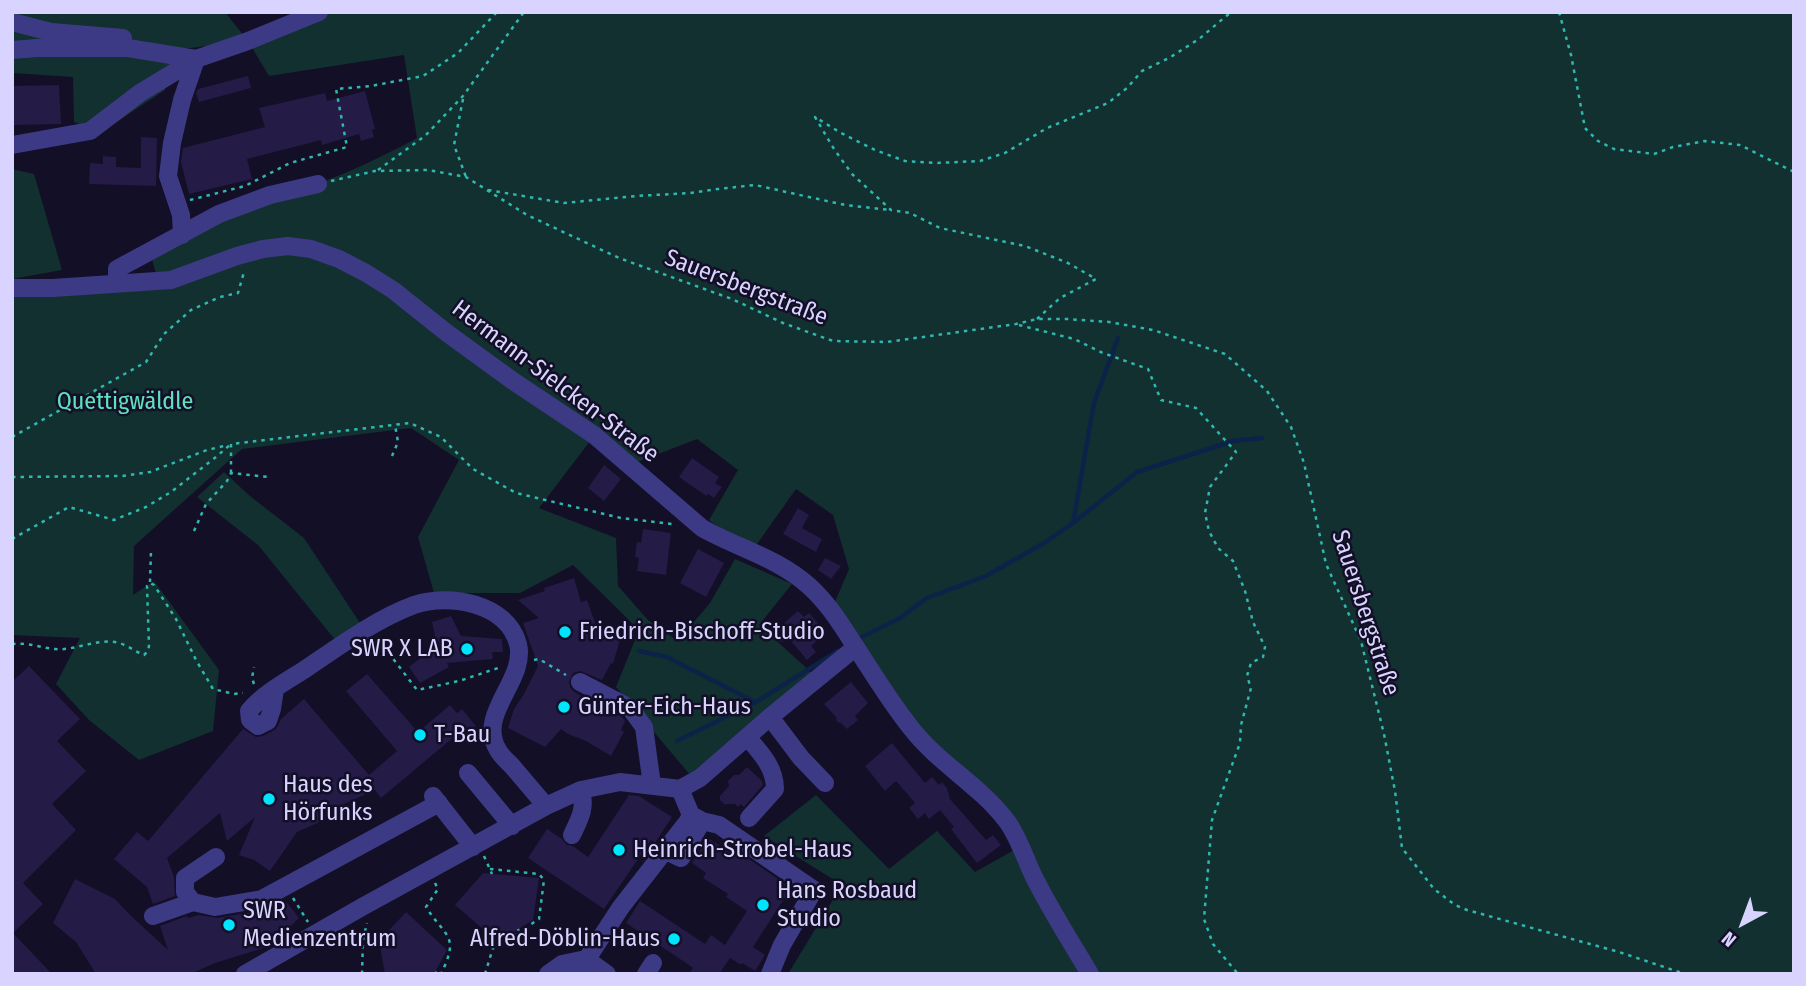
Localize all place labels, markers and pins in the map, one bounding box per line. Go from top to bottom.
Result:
place label: Friedrich-Bischoff-Studio [579,618,825,646]
marker: Friedrich-Bischoff-Studio [557,624,573,640]
place label: SWR X LAB [351,635,453,663]
marker: SWR X LAB [459,641,475,657]
place label: Günter-Eich-Haus [578,693,751,721]
marker: Günter-Eich-Haus [556,699,572,715]
place label: T-Bau [434,721,490,749]
marker: T-Bau [412,727,428,743]
place label: Haus des Hörfunks [283,771,373,827]
marker: Haus des Hörfunks [261,791,277,807]
place label: Heinrich-Strobel-Haus [633,836,852,864]
marker: Heinrich-Strobel-Haus [611,842,627,858]
place label: Hans Rosbaud Studio [777,877,917,933]
place label: SWR Medienzentrum [243,897,396,953]
marker: Hans Rosbaud Studio [755,897,771,913]
marker: SWR Medienzentrum [221,917,237,933]
place label: Alfred-Döblin-Haus [470,925,660,953]
marker: Alfred-Döblin-Haus [666,931,682,947]

